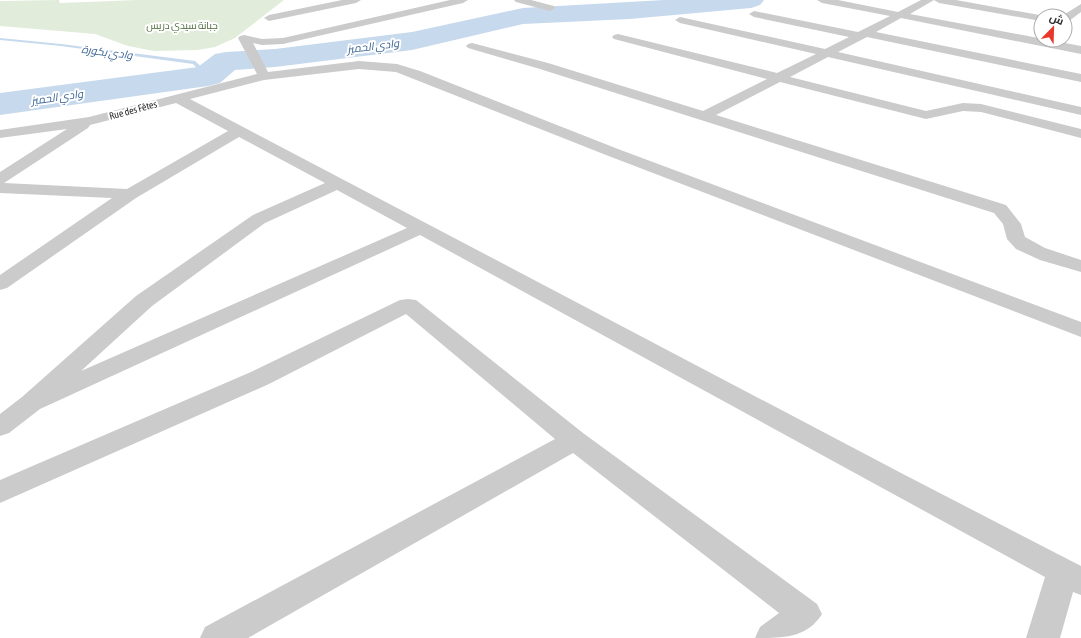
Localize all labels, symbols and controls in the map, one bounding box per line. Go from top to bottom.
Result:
north arrow [1033,8,1073,48]
text: ش [1048,11,1066,28]
park label: جبانة سيدي دريس [146,20,218,33]
water label: وادي الحميز [344,37,401,58]
water label: وادي بكورة [80,43,134,64]
water label: وادي الحميز [28,87,85,110]
street label: Rue des Fêtes [108,98,159,122]

